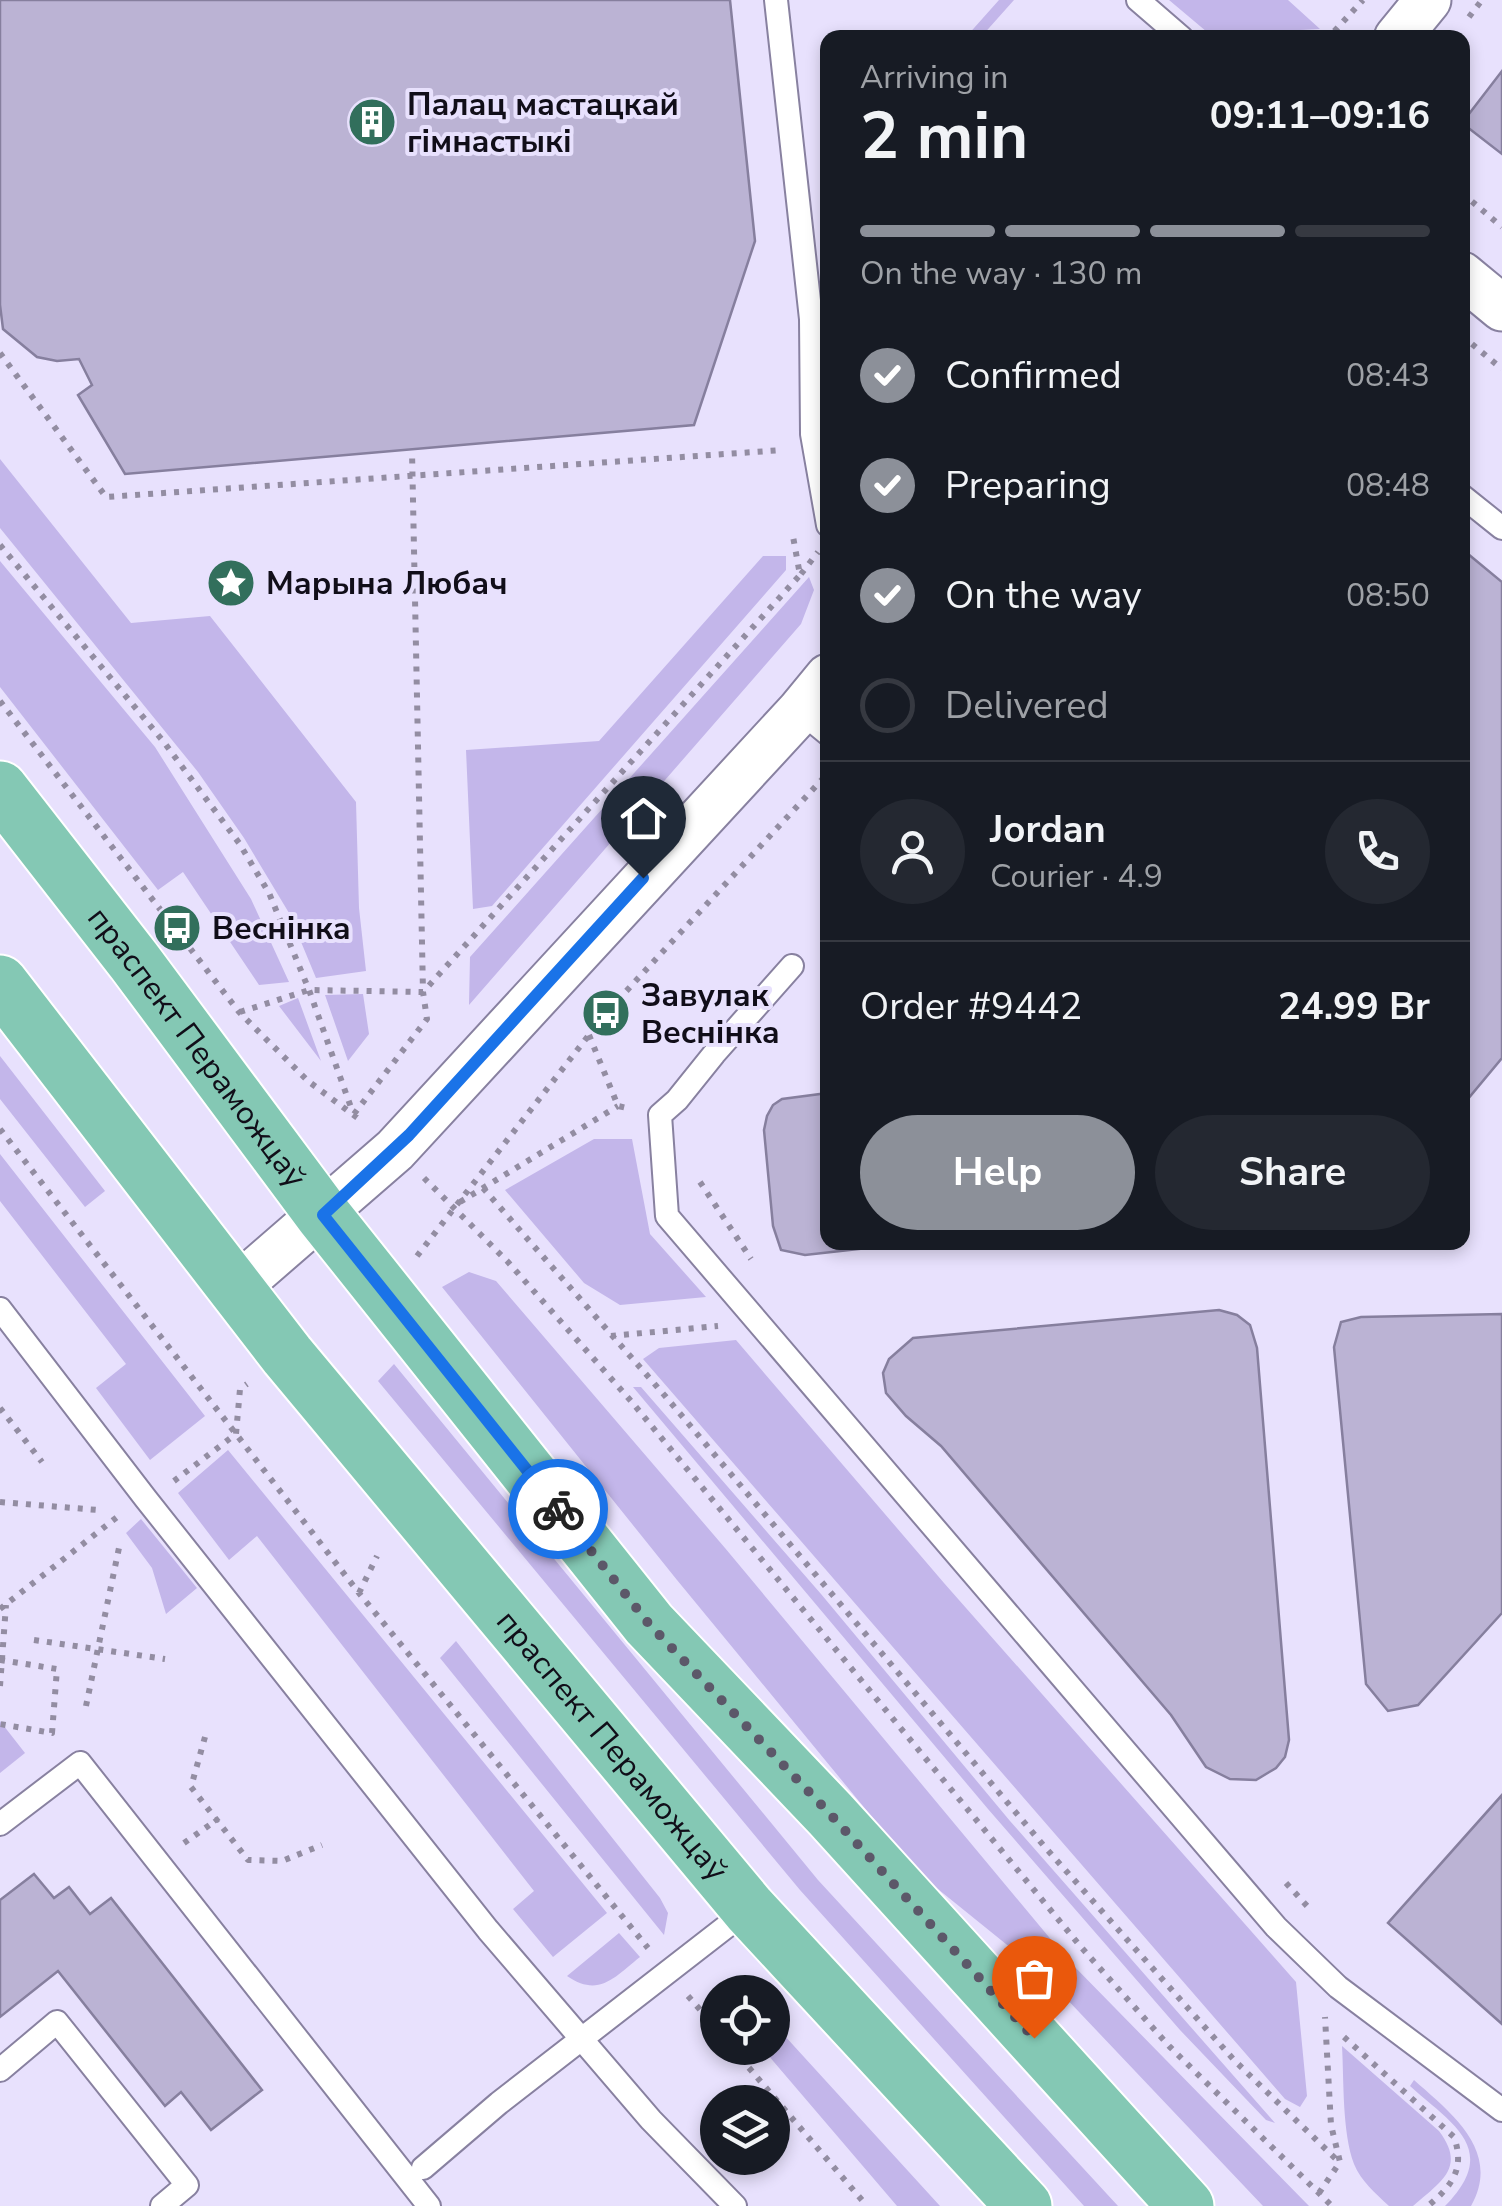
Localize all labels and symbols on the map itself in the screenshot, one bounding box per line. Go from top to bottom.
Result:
place label: Палац мастацкай гімнастыкі [407,83,679,163]
building icon: Палац мастацкай гімнастыкі [346,96,398,148]
place icon: Марына Любач [205,557,257,609]
place label: Марына Любач [266,562,508,605]
pin [601,776,686,879]
street label: праспект Пераможцаў [78,898,317,1197]
bus stop icon: Веснінка [151,902,203,954]
place label: Веснінка [212,907,351,950]
place label: Завулак Веснінка [641,974,780,1054]
bus stop icon: Завулак Веснінка [580,987,632,1039]
courier [508,1459,608,1559]
street label: праспект Пераможцаў [487,1601,738,1890]
pin [992,1936,1077,2039]

